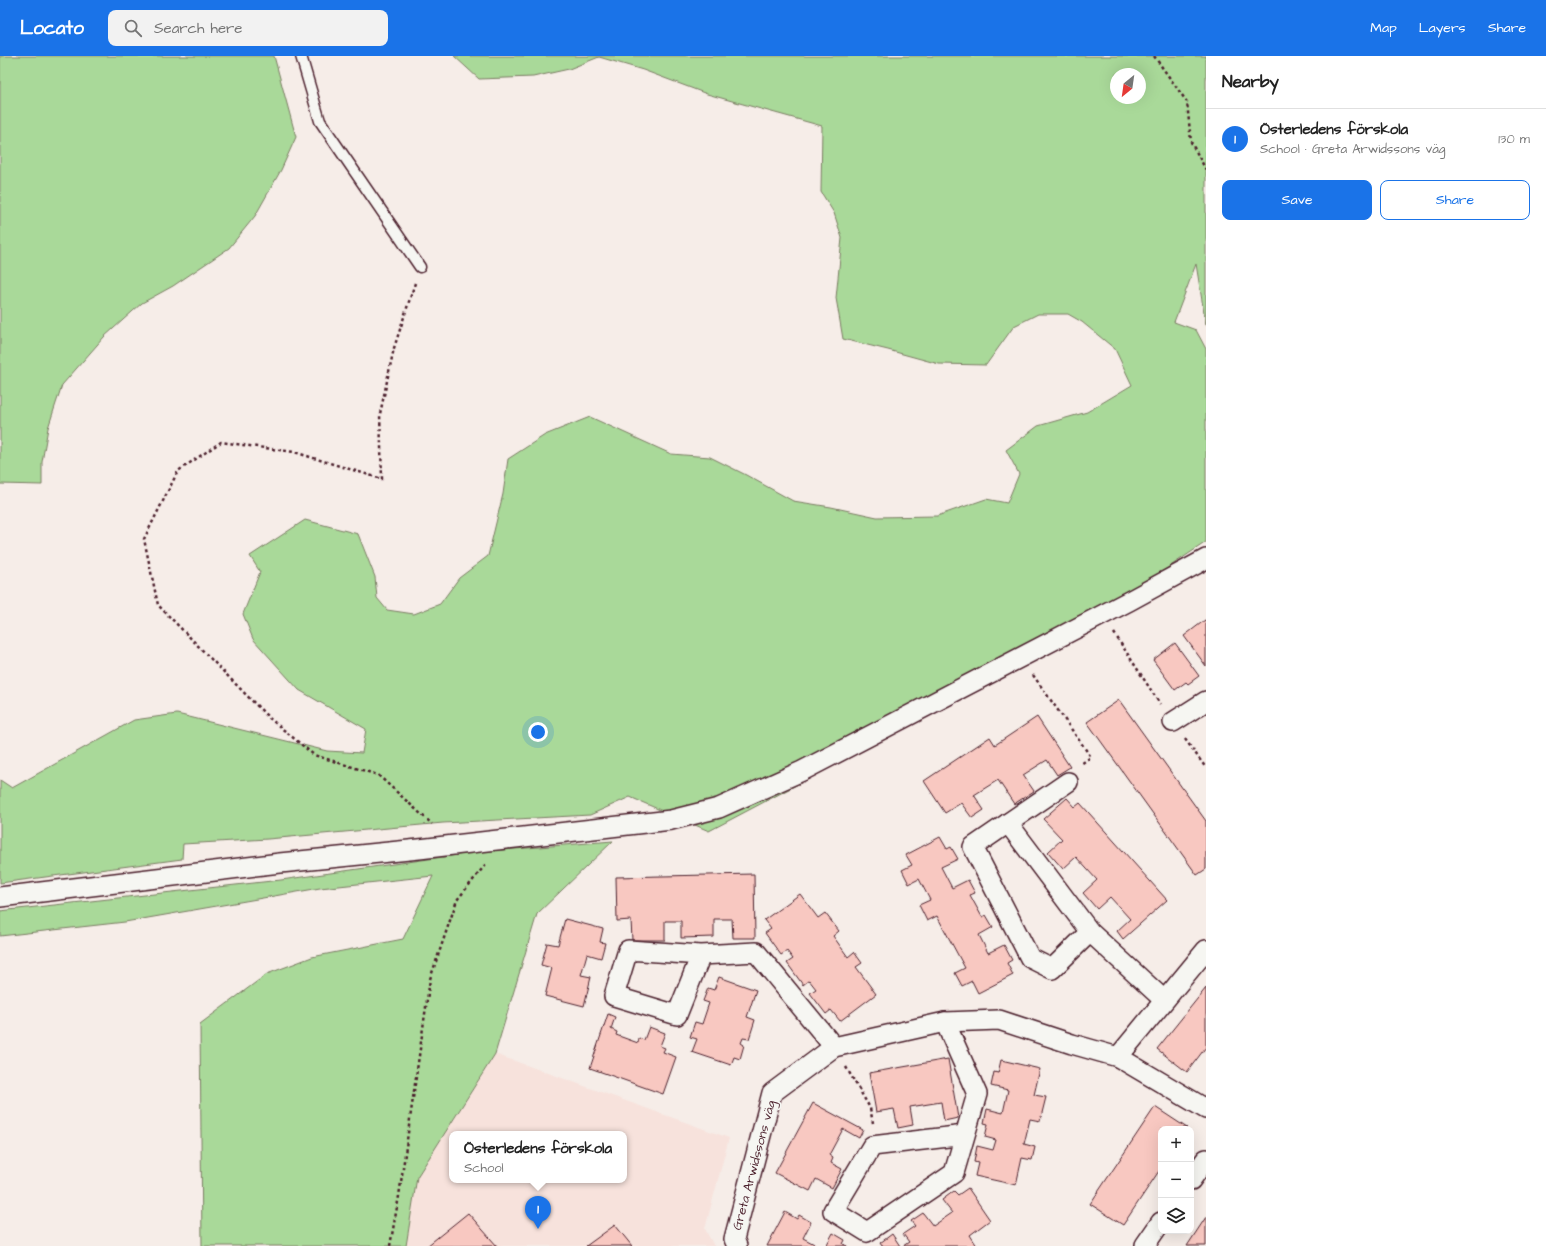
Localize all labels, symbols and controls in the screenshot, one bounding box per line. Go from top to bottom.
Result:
search box [108,10,388,46]
text: Locato [20,15,84,42]
icon: search [122,17,144,39]
text: Search here [154,18,242,39]
text: Map [1370,18,1397,38]
text: Layers [1419,18,1466,38]
text: Share [1488,18,1526,38]
north arrow [1110,68,1146,104]
text: Nearby [1222,70,1279,94]
text: Österledens förskola [1260,119,1408,140]
text: 1 [1234,130,1236,148]
text: 130 m [1498,130,1530,148]
text: School · Greta Arwidssons väg [1260,140,1446,158]
button: Save [1222,180,1372,220]
button: Share [1380,180,1530,220]
your location [528,722,548,742]
street label: Greta Arwidssons väg [728,1098,781,1232]
map controls [1158,1126,1194,1234]
button: + [1158,1126,1194,1162]
popup [449,1131,627,1183]
text: Österledens förskola [464,1138,612,1159]
text: School [464,1159,504,1177]
button: − [1158,1162,1194,1198]
pin: 1 [525,1196,551,1229]
button: layers [1158,1198,1194,1234]

